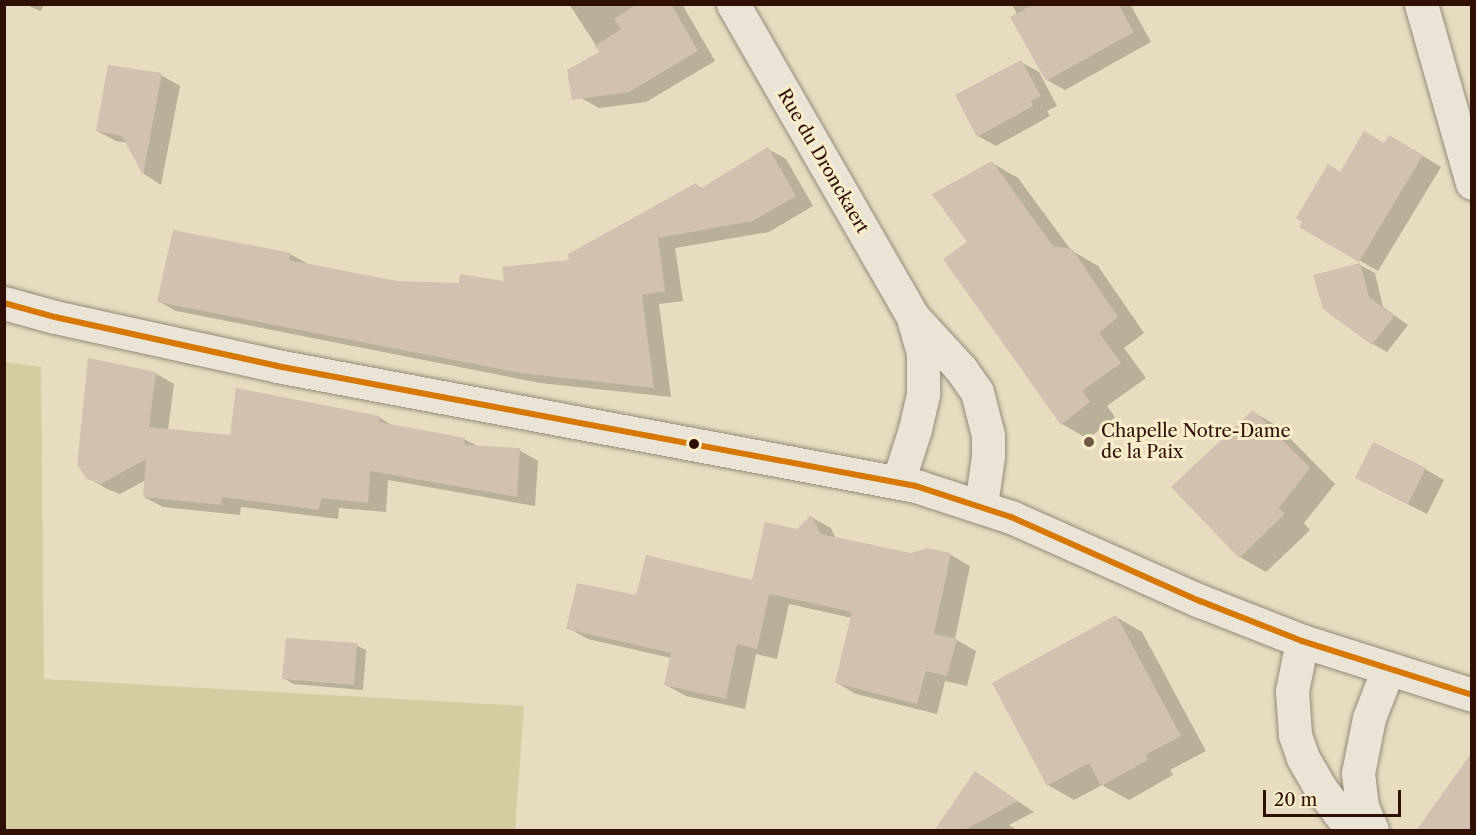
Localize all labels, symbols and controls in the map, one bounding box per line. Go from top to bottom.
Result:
street label: Rue du Dronckaert [773,85,873,237]
place label: Chapelle Notre-Dame de la Paix [1101,421,1291,464]
marker: Chapelle Notre-Dame de la Paix [1082,435,1096,449]
unlabelled marker [688,438,700,450]
scale bar [1266,778,1404,816]
text: 20 m [1274,789,1317,811]

